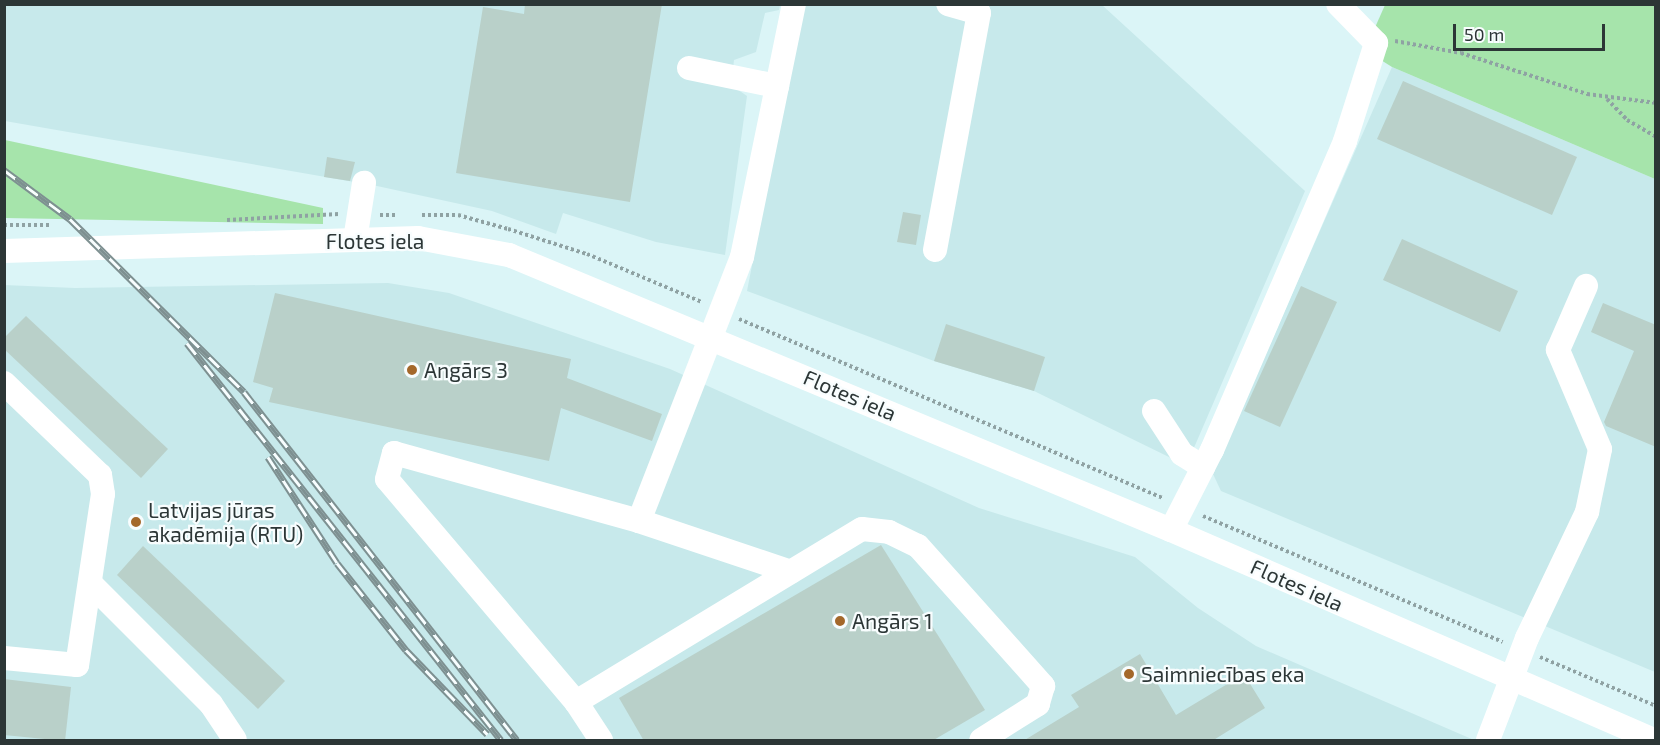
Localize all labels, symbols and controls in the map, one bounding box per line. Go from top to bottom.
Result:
scale bar [1456,12,1608,50]
text: 50 m [1464,23,1504,45]
street label: Flotes iela [326,228,424,254]
place label: Angārs 3 [424,357,508,383]
marker: Angārs 3 [405,363,419,377]
street label: Flotes iela [800,364,900,426]
place label: Latvijas jūras akadēmija (RTU) [148,497,303,547]
marker: Latvijas jūras akadēmija (RTU) [129,515,143,529]
street label: Flotes iela [1247,553,1347,617]
place label: Angārs 1 [852,608,933,634]
marker: Angārs 1 [833,614,847,628]
place label: Saimniecības eka [1141,661,1304,687]
marker: Saimniecības eka [1122,667,1136,681]

